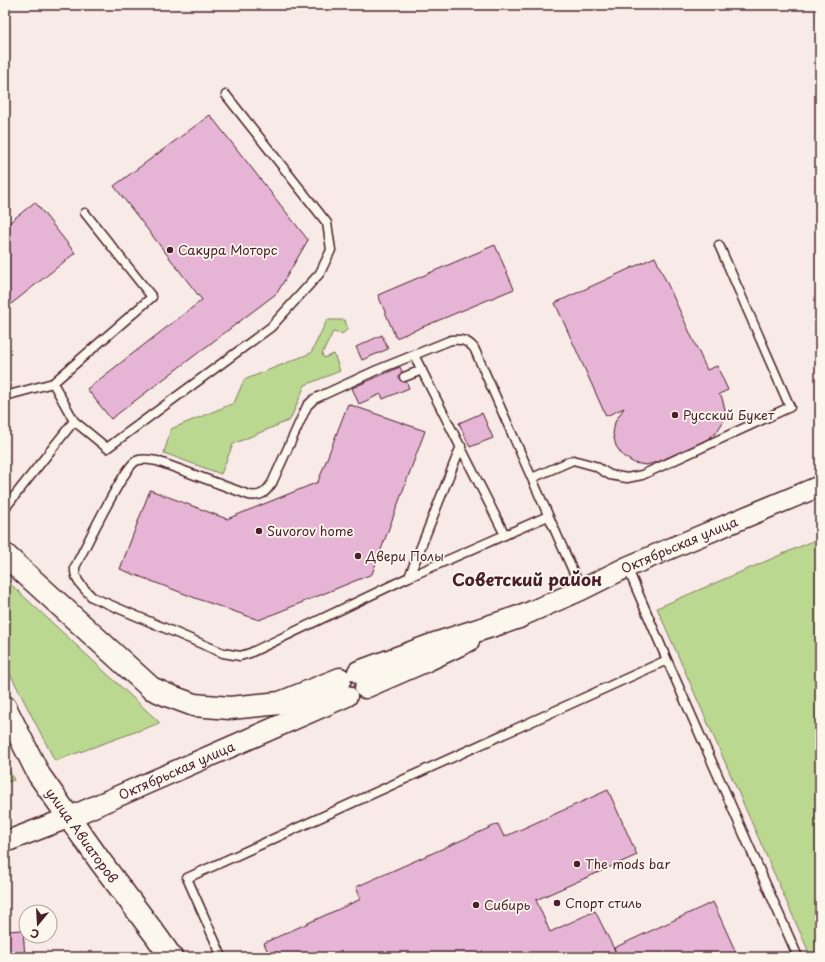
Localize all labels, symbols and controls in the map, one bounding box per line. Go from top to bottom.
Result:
place label: Сакура Моторс [178,240,278,259]
marker: Сакура Моторс [165,245,175,255]
place label: Русский Букет [683,405,775,424]
marker: Русский Букет [670,410,680,420]
street label: Октябрьская улица [617,511,741,578]
place label: Suvorov home [267,521,354,540]
marker: Suvorov home [254,526,264,536]
place label: Двери Полы [365,546,444,565]
marker: Двери Полы [353,551,363,561]
district label: Советский район [452,566,602,592]
street label: Октябрьская улица [115,736,238,804]
street label: улица Авиаторов [42,783,123,887]
place label: The mods bar [585,854,670,873]
marker: The mods bar [572,859,582,869]
place label: Спорт стиль [565,893,642,912]
place label: Сибирь [484,895,531,914]
marker: Спорт стиль [552,898,562,908]
marker: Сибирь [471,900,481,910]
north arrow [18,904,58,944]
text: С [28,925,41,943]

